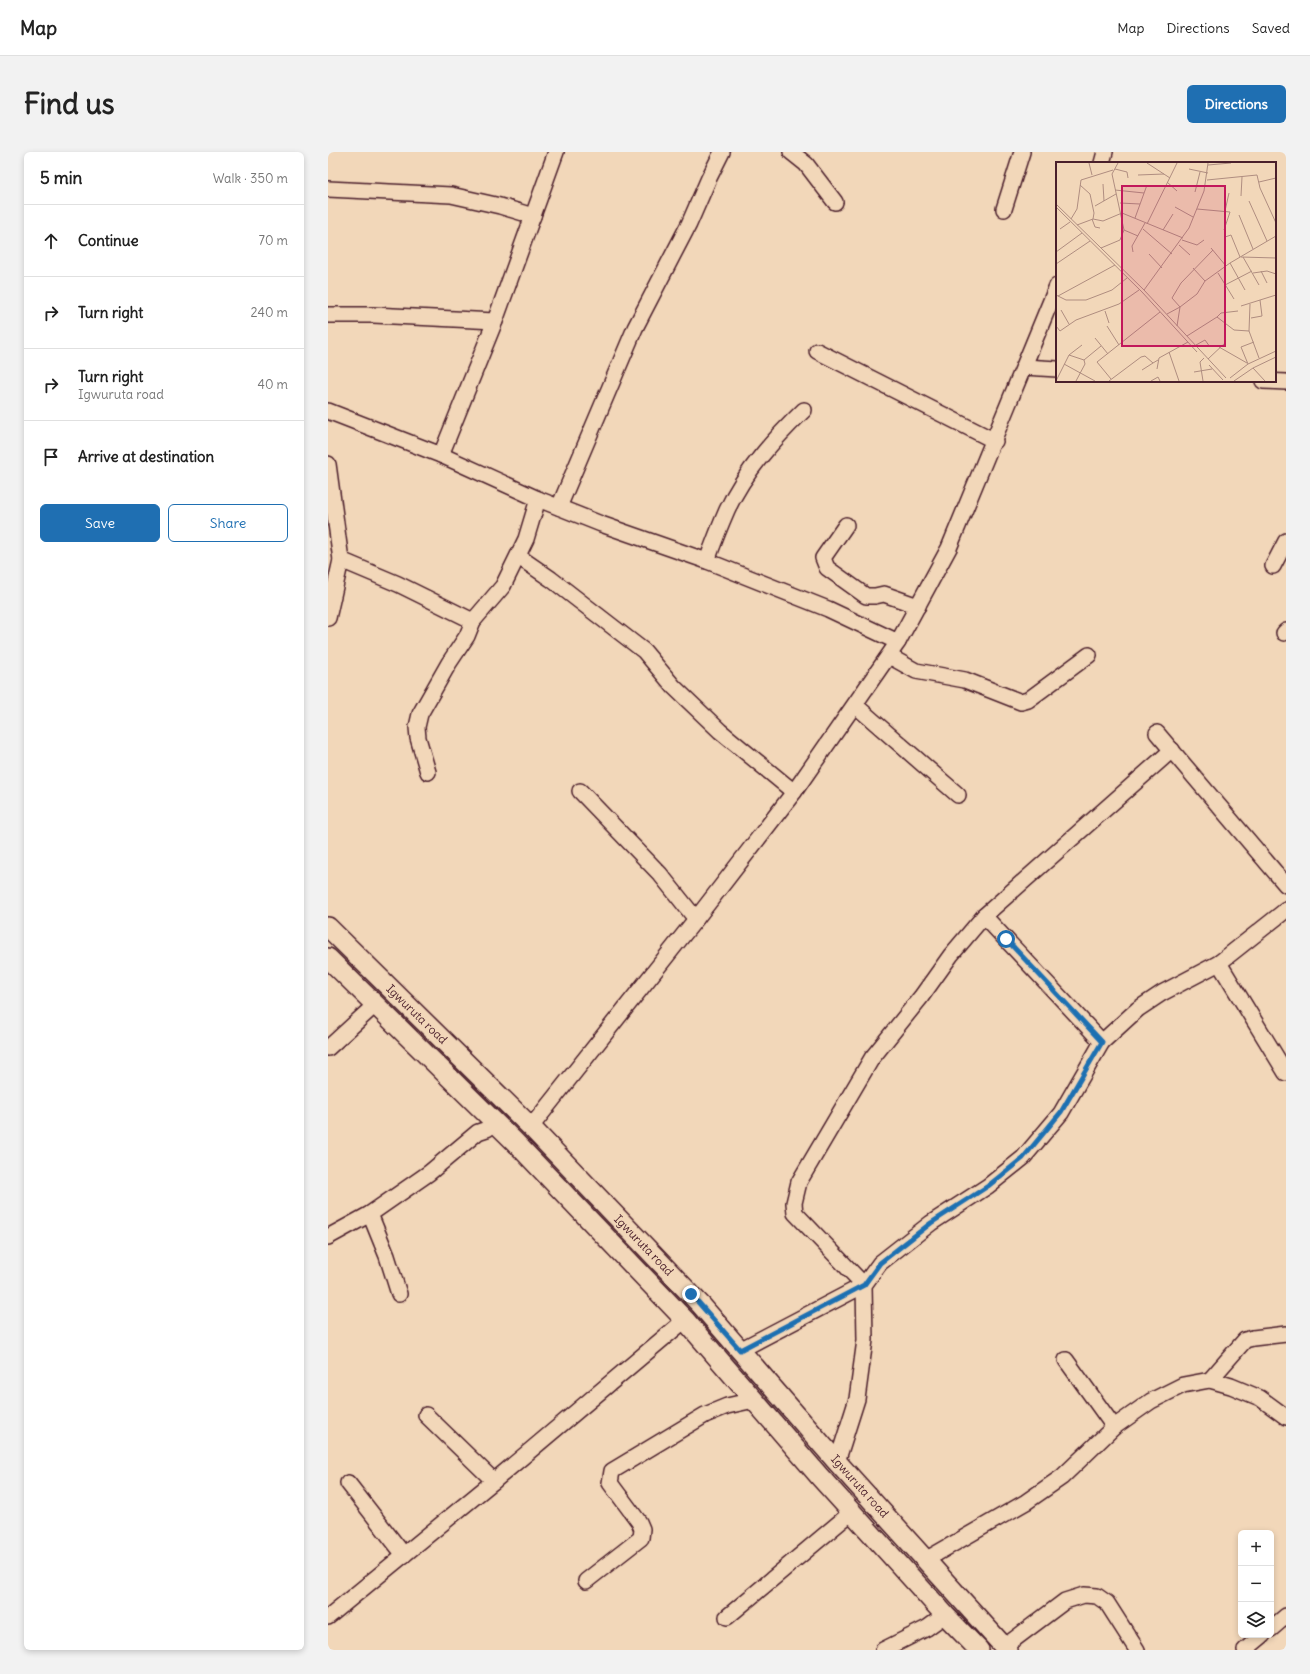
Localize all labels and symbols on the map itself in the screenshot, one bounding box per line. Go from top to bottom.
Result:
inset map [1056,162,1276,382]
route start [997,930,1015,948]
street label: Igwuruta road [383,981,451,1047]
street label: Igwuruta road [611,1211,677,1279]
route end [682,1285,700,1303]
street label: Igwuruta road [828,1452,892,1520]

